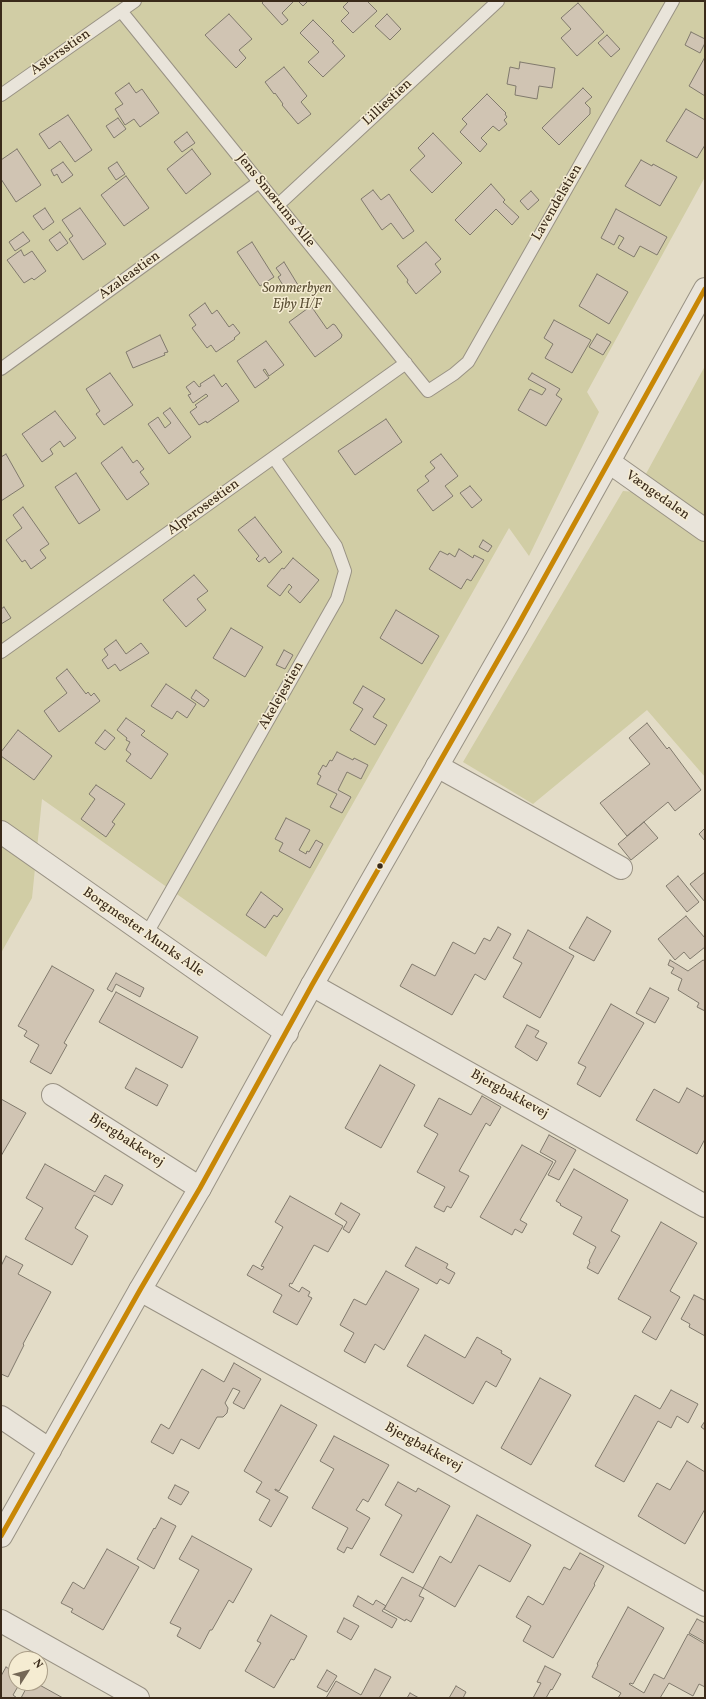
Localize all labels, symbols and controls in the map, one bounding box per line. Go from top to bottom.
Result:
street label: Astersstien [28,26,94,80]
street label: Lilliestien [360,76,416,130]
street label: Jens Smørums Alle [232,151,318,251]
street label: Lavendelstien [529,162,587,244]
street label: Azaleastien [96,248,164,304]
park label: Sommerbyen Ejby H/F [262,281,332,314]
street label: Vængedalen [622,468,692,524]
street label: Alperosestien [165,476,243,540]
street label: Akelejestien [256,659,308,733]
unlabelled marker [375,861,385,871]
street label: Borgmester Munks Alle [79,885,207,981]
street label: Bjergbakkevej [467,1067,551,1123]
street label: Bjergbakkevej [85,1110,167,1172]
street label: Bjergbakkevej [381,1420,465,1476]
north arrow [8,1651,48,1691]
text: N [29,1657,46,1672]

